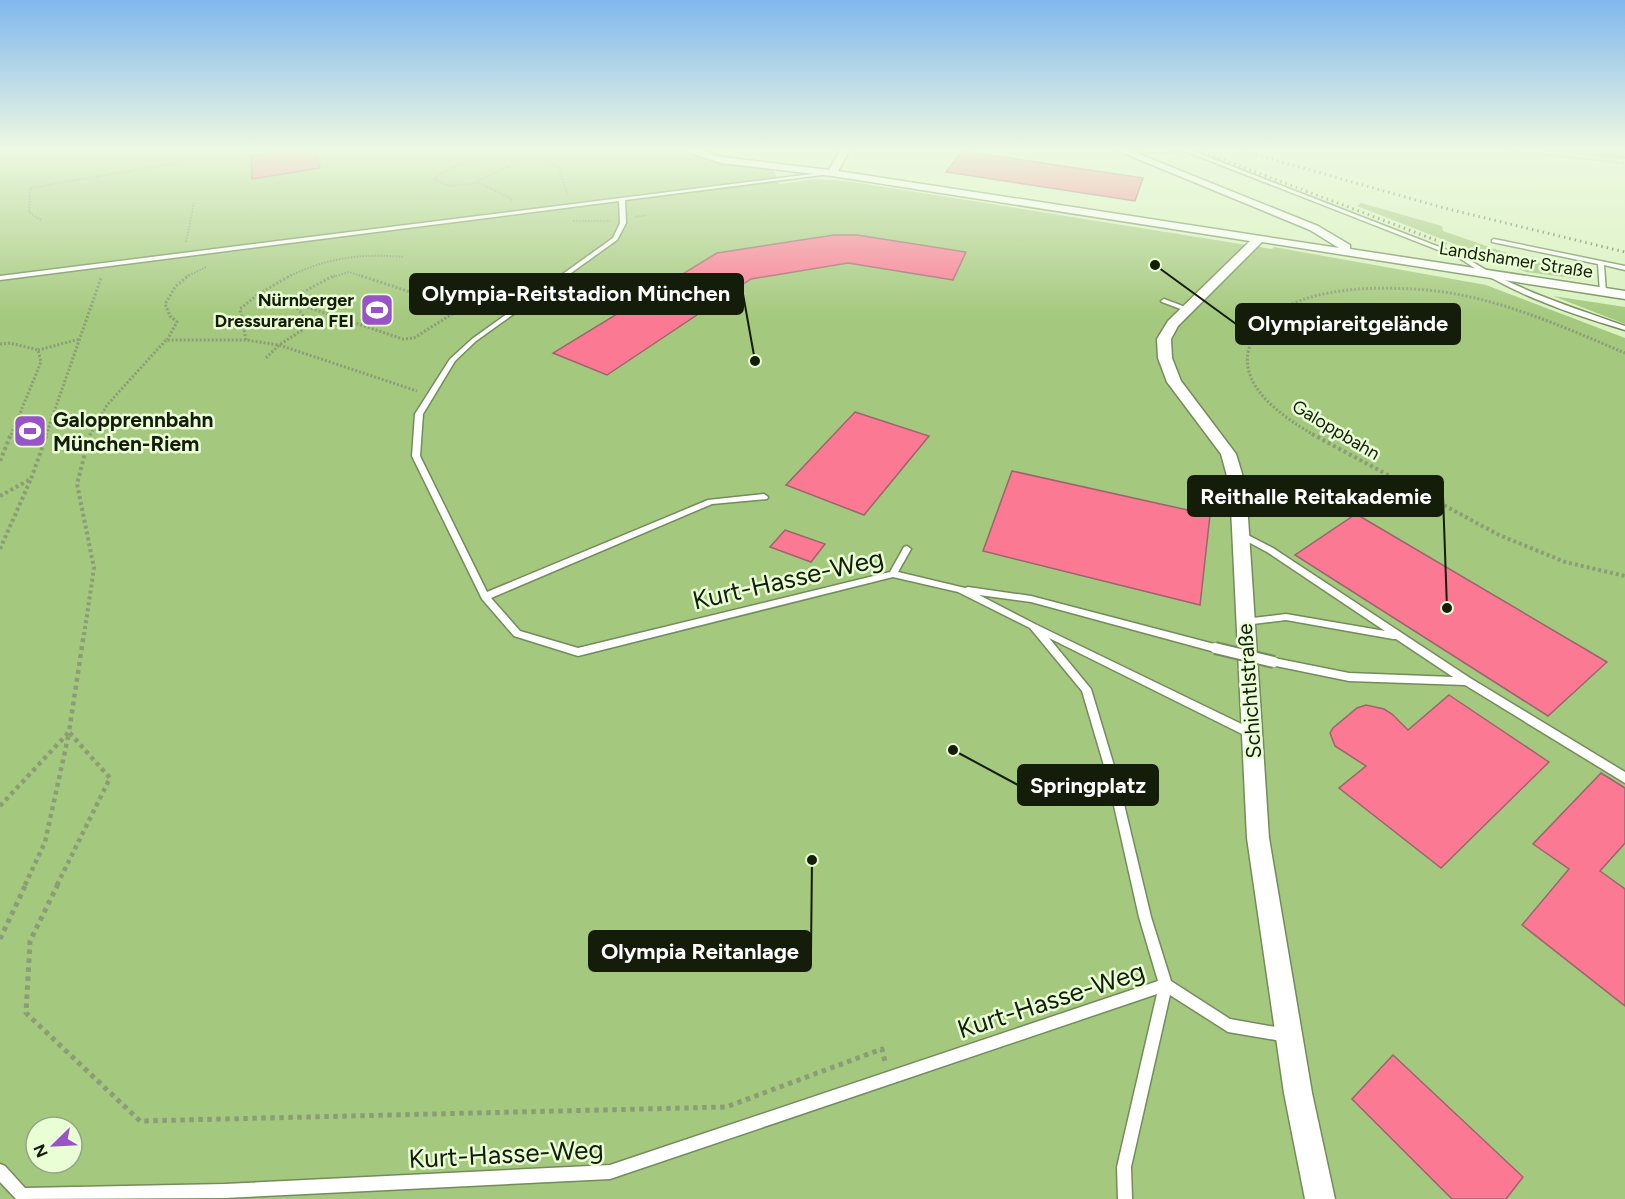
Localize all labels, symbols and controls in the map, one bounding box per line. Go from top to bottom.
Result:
street label: Landshamer Straße [1437,237,1595,283]
callout: Olympia-Reitstadion München [410,274,743,314]
text: Olympia-Reitstadion München [422,280,730,307]
place label: Nürnberger Dressurarena FEI [215,289,354,332]
sports icon: Nürnberger Dressurarena FEI [359,292,395,328]
callout: Olympiareitgelände [1236,304,1460,344]
text: Olympiareitgelände [1248,310,1448,337]
street label: Galoppbahn [1288,395,1384,465]
place label: Galopprennbahn München-Riem [53,407,213,456]
sports icon: Galopprennbahn München-Riem [12,413,48,449]
callout: Reithalle Reitakademie [1188,476,1443,516]
text: Reithalle Reitakademie [1200,483,1432,510]
street label: Kurt-Hasse-Weg [689,541,887,617]
street label: Schichtlstraße [1232,623,1266,759]
callout: Springplatz [1018,765,1158,805]
text: Springplatz [1030,772,1146,799]
callout: Olympia Reitanlage [589,931,811,971]
text: Olympia Reitanlage [601,938,799,965]
street label: Kurt-Hasse-Weg [953,955,1149,1045]
north arrow [24,1115,84,1175]
street label: Kurt-Hasse-Weg [408,1133,604,1175]
text: N [30,1141,52,1160]

